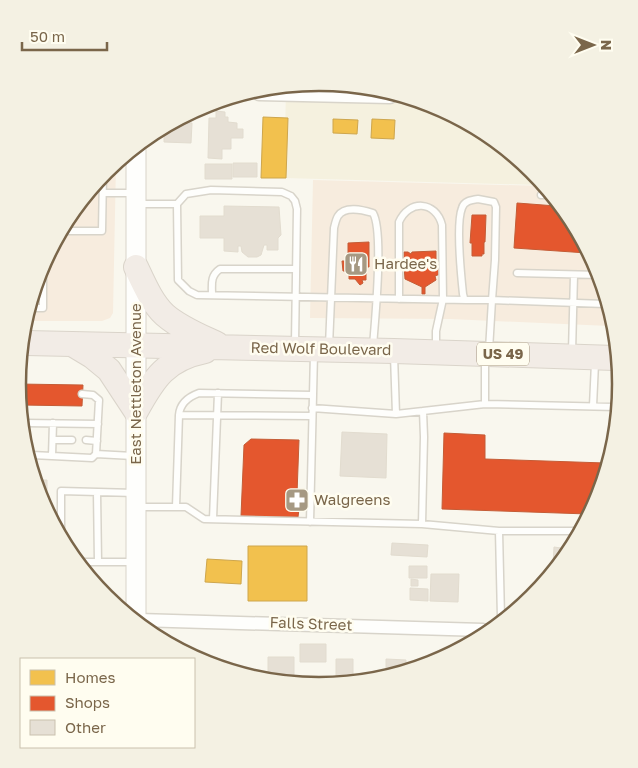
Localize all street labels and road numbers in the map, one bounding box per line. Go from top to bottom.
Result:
street label: East Nettleton Avenue [126,303,144,465]
street label: Red Wolf Boulevard [250,338,392,358]
road number: US 49 [477,342,529,366]
street label: Falls Street [269,613,353,633]

